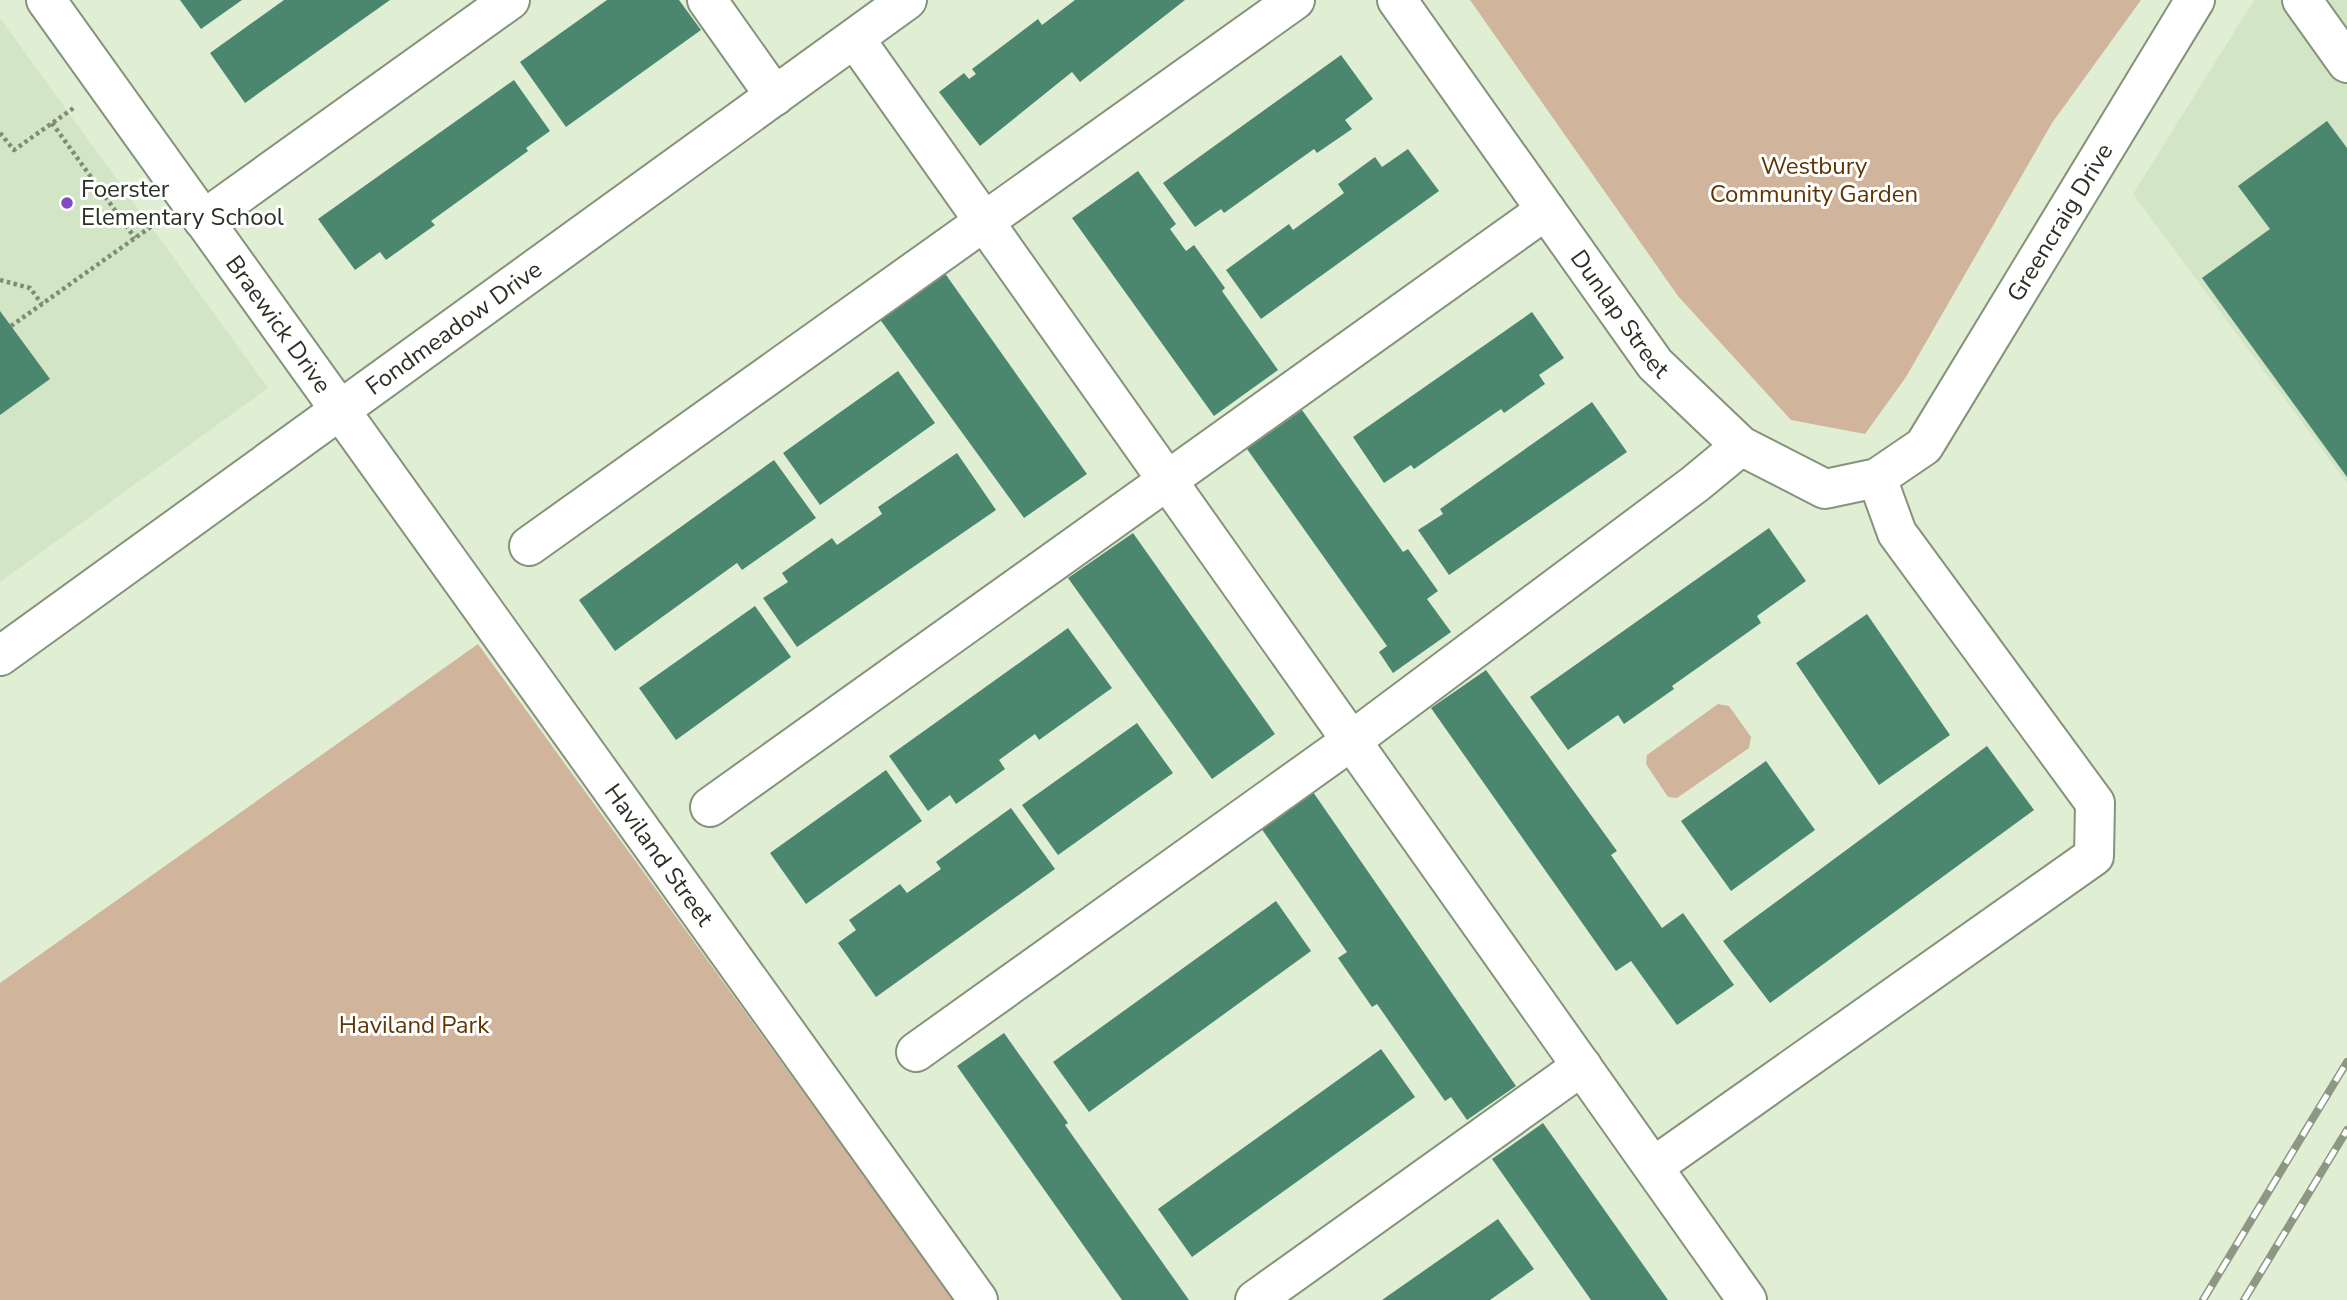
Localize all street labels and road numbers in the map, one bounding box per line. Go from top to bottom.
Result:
street label: Greencraig Drive [1999,137,2120,308]
street label: Dunlap Street [1563,243,1677,386]
street label: Braewick Drive [218,249,339,399]
street label: Fondmeadow Drive [359,253,548,402]
street label: Haviland Street [597,777,721,933]

